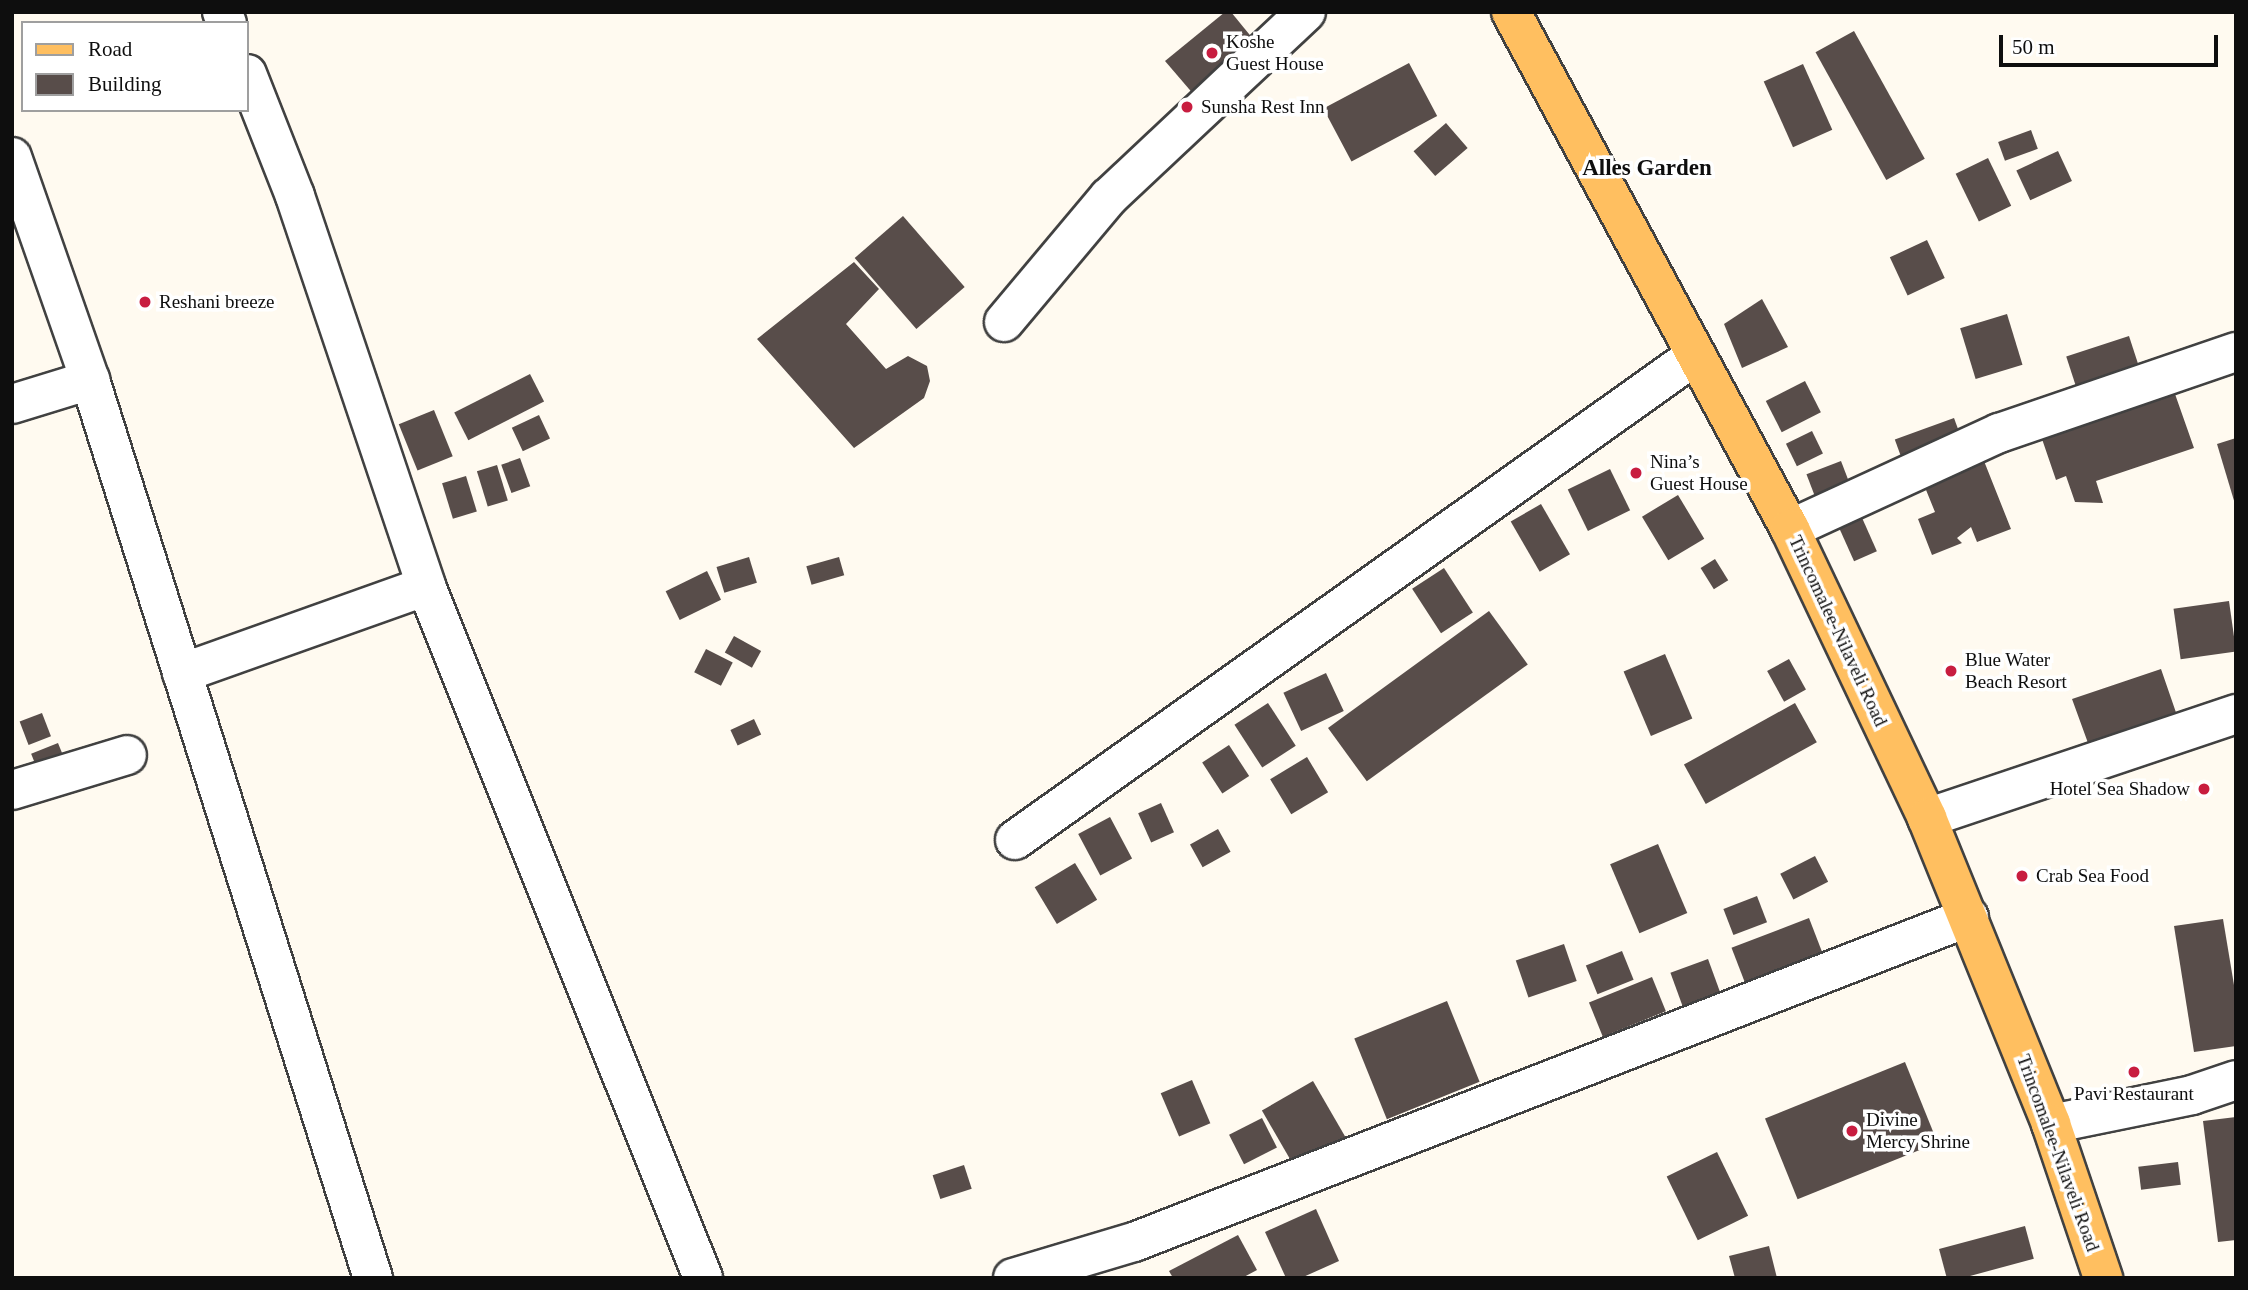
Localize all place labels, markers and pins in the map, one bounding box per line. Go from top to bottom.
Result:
place label: Koshe Guest House [1226,31,1324,75]
marker: Koshe Guest House [1204,45,1220,61]
place label: Sunsha Rest Inn [1201,96,1324,118]
marker: Sunsha Rest Inn [1179,99,1195,115]
place label: Reshani breeze [159,291,275,313]
marker: Reshani breeze [137,294,153,310]
place label: Nina’s Guest House [1650,451,1748,495]
marker: Nina’s Guest House [1628,465,1644,481]
place label: Blue Water Beach Resort [1965,649,2067,693]
marker: Blue Water Beach Resort [1943,663,1959,679]
place label: Hotel Sea Shadow [2050,778,2190,800]
marker: Hotel Sea Shadow [2196,781,2212,797]
place label: Crab Sea Food [2036,865,2149,887]
marker: Crab Sea Food [2014,868,2030,884]
marker: Pavi Restaurant [2126,1064,2142,1080]
place label: Pavi Restaurant [2074,1083,2194,1105]
place label: Divine Mercy Shrine [1866,1109,1970,1153]
marker: Divine Mercy Shrine [1844,1123,1860,1139]

